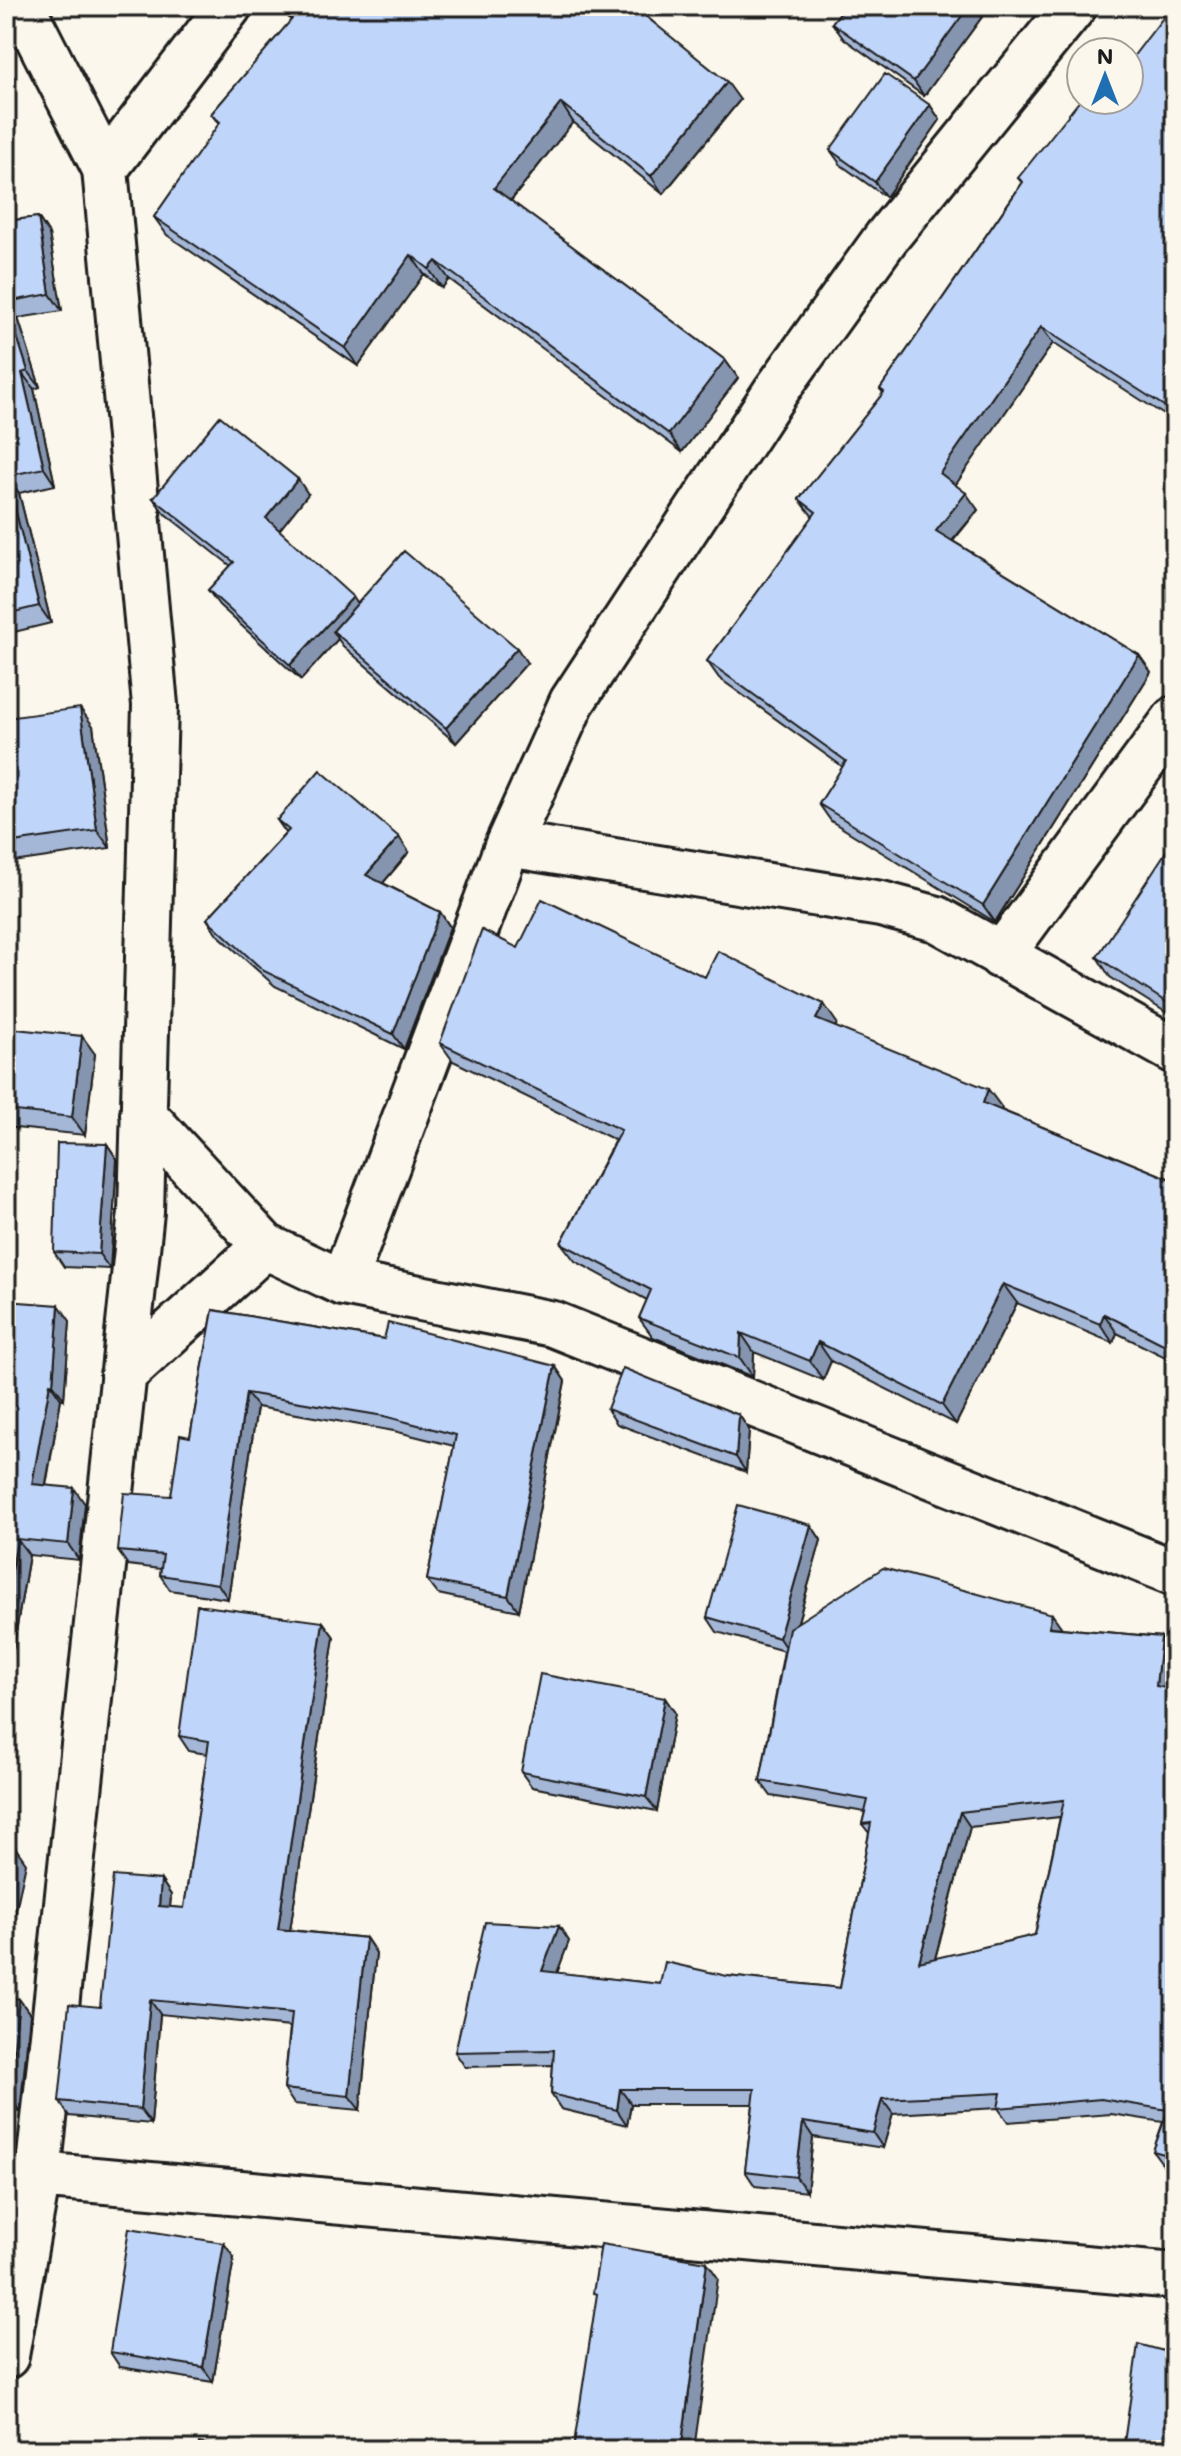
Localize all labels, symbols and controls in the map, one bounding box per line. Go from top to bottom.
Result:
north arrow [1065,36,1145,116]
text: N [1097,41,1113,70]

